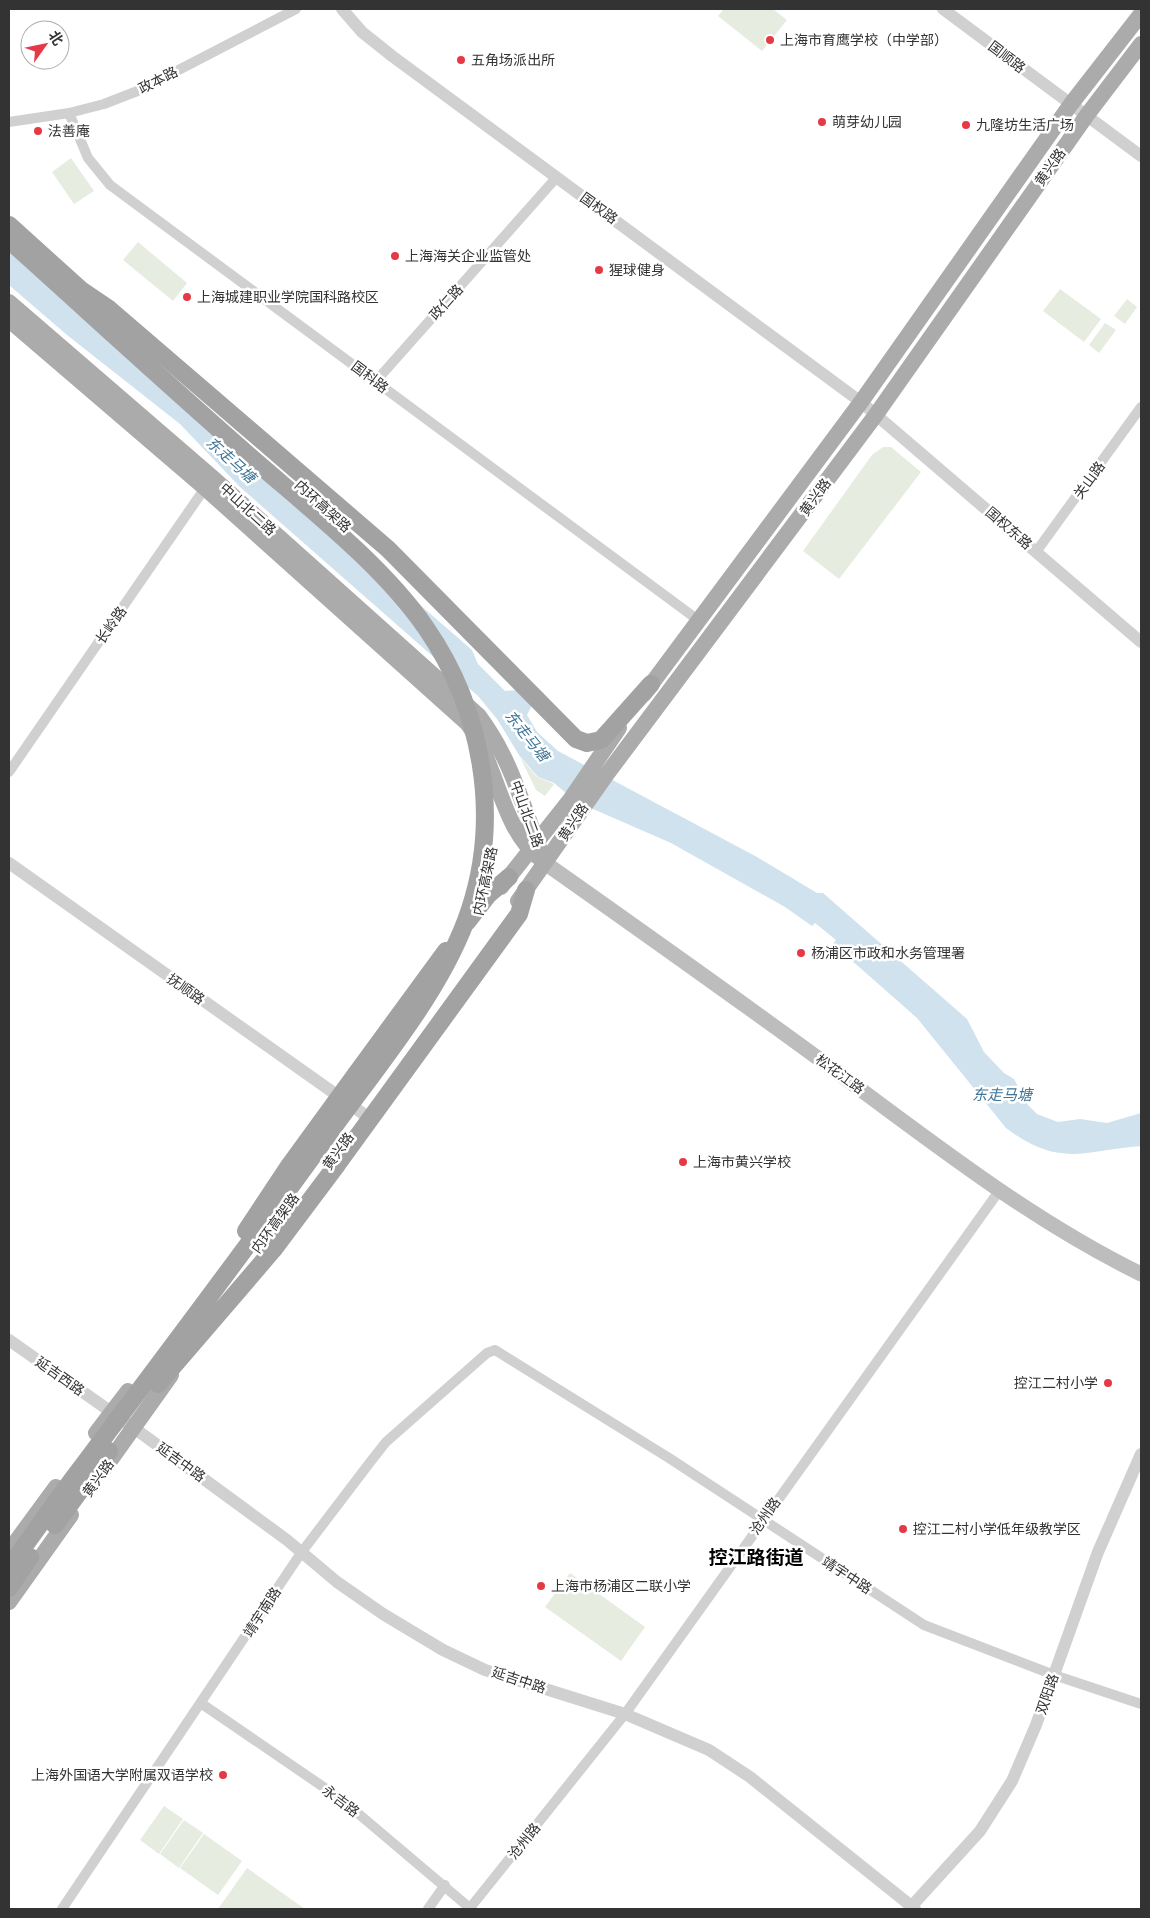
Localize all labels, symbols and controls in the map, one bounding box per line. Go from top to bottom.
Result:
north arrow [20,20,70,70]
text: 北 [45,28,66,49]
place label: 上海市育鹰学校（中学部） [780,32,948,49]
marker: 上海市育鹰学校（中学部） [764,34,776,46]
street label: 国顺路 [985,38,1029,77]
place label: 五角场派出所 [471,52,555,69]
marker: 五角场派出所 [455,54,467,66]
street label: 政本路 [136,63,181,98]
place label: 萌芽幼儿园 [832,114,902,131]
marker: 萌芽幼儿园 [816,116,828,128]
place label: 九隆坊生活广场 [976,117,1074,134]
marker: 九隆坊生活广场 [960,119,972,131]
place label: 法善庵 [48,123,90,140]
marker: 法善庵 [32,125,44,137]
street label: 黄兴路 [1031,145,1069,189]
street label: 国权路 [577,189,621,228]
place label: 上海海关企业监管处 [405,248,531,265]
marker: 上海海关企业监管处 [389,250,401,262]
place label: 猩球健身 [609,262,665,279]
marker: 猩球健身 [593,264,605,276]
street label: 政仁路 [426,281,467,324]
place label: 上海城建职业学院国科路校区 [197,289,379,306]
marker: 上海城建职业学院国科路校区 [181,291,193,303]
street label: 国科路 [348,358,392,397]
water label: 东走马塘 [203,433,262,489]
street label: 关山路 [1070,458,1109,502]
street label: 黄兴路 [796,475,835,519]
street label: 内环高架路 [291,477,354,536]
street label: 中山北二路 [216,480,279,539]
street label: 国权东路 [982,504,1035,553]
street label: 长岭路 [92,603,130,647]
water label: 东走马塘 [501,707,555,767]
street label: 中山北二路 [507,778,546,850]
street label: 黄兴路 [555,800,592,844]
street label: 内环高架路 [470,845,501,917]
place label: 杨浦区市政和水务管理署 [811,945,965,962]
marker: 杨浦区市政和水务管理署 [795,947,807,959]
street label: 抚顺路 [164,970,208,1008]
street label: 松花江路 [812,1051,867,1098]
water label: 东走马塘 [972,1086,1035,1104]
street label: 黄兴路 [319,1129,358,1173]
place label: 上海市黄兴学校 [693,1154,791,1171]
marker: 上海市黄兴学校 [677,1156,689,1168]
street label: 内环高架路 [248,1190,303,1257]
street label: 延吉西路 [32,1353,88,1399]
place label: 控江二村小学 [1014,1375,1098,1392]
marker: 控江二村小学 [1102,1377,1114,1389]
street label: 延吉中路 [153,1439,208,1486]
street label: 黄兴路 [79,1456,118,1500]
street label: 沧州路 [746,1494,784,1538]
place label: 控江二村小学低年级教学区 [913,1521,1081,1538]
marker: 控江二村小学低年级教学区 [897,1523,909,1535]
district label: 控江路街道 [708,1546,804,1570]
street label: 靖宇中路 [819,1553,875,1598]
place label: 上海市杨浦区二联小学 [551,1578,691,1595]
marker: 上海市杨浦区二联小学 [535,1580,547,1592]
street label: 靖宇南路 [240,1584,285,1640]
street label: 延吉中路 [490,1664,548,1697]
street label: 双阳路 [1033,1672,1062,1717]
place label: 上海外国语大学附属双语学校 [31,1767,213,1784]
marker: 上海外国语大学附属双语学校 [217,1769,229,1781]
street label: 永吉路 [319,1782,363,1821]
street label: 沧州路 [505,1820,544,1863]

